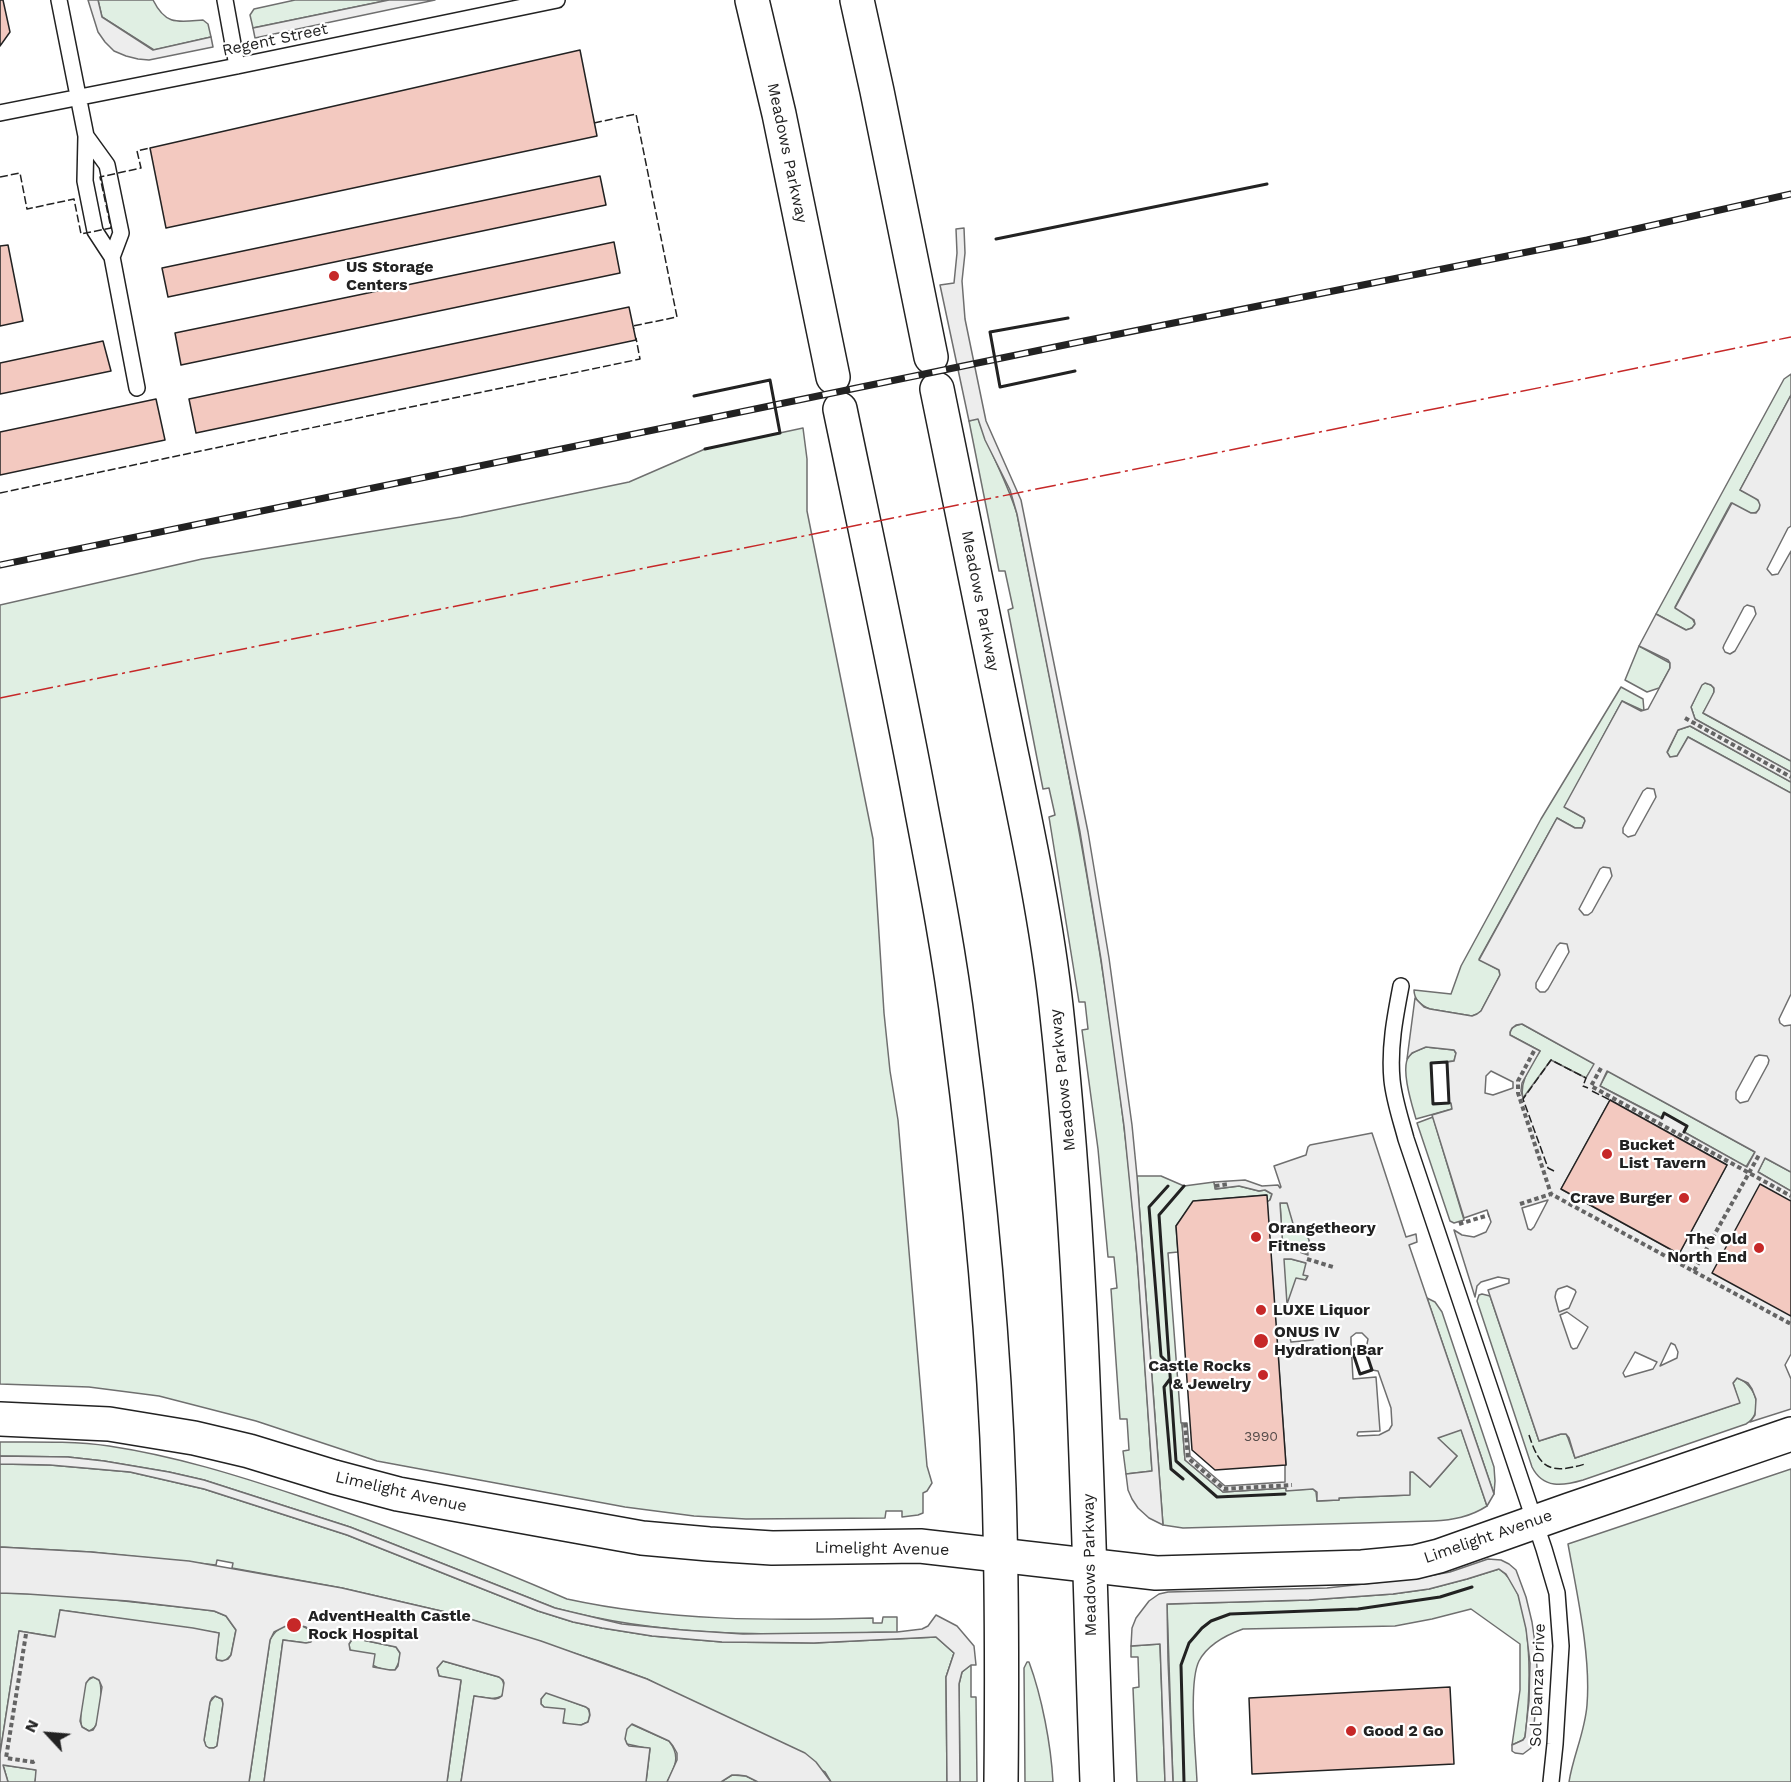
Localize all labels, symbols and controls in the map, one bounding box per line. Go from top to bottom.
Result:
street label: Regent Street [220,19,330,61]
street label: Meadows Parkway [763,81,811,225]
place label: US Storage Centers [346,257,434,295]
marker: US Storage Centers [327,269,341,283]
street label: Meadows Parkway [957,529,1003,673]
street label: Meadows Parkway [1046,1008,1080,1152]
place label: Bucket List Tavern [1619,1135,1706,1173]
marker: Bucket List Tavern [1600,1147,1614,1161]
place label: Crave Burger [1570,1188,1672,1208]
marker: Crave Burger [1677,1191,1691,1205]
place label: Orangetheory Fitness [1268,1218,1376,1256]
place label: The Old North End [1667,1229,1747,1267]
marker: Orangetheory Fitness [1249,1230,1263,1244]
marker: The Old North End [1752,1241,1766,1255]
place label: LUXE Liquor [1273,1300,1370,1320]
marker: LUXE Liquor [1254,1303,1268,1317]
place label: ONUS IV Hydration Bar [1274,1322,1383,1360]
marker: ONUS IV Hydration Bar [1252,1332,1270,1350]
place label: Castle Rocks & Jewelry [1148,1356,1251,1394]
marker: Castle Rocks & Jewelry [1256,1368,1270,1382]
house number: 3990 [1244,1429,1278,1445]
street label: Limelight Avenue [333,1468,469,1516]
street label: Meadows Parkway [1079,1493,1101,1637]
street label: Limelight Avenue [1421,1506,1555,1568]
street label: Limelight Avenue [815,1538,949,1560]
place label: AdventHealth Castle Rock Hospital [308,1606,471,1644]
marker: AdventHealth Castle Rock Hospital [285,1616,303,1634]
street label: Sol Danza Drive [1526,1623,1550,1747]
north arrow [18,1704,78,1764]
text: N [20,1716,43,1735]
place label: Good 2 Go [1363,1721,1444,1741]
marker: Good 2 Go [1344,1724,1358,1738]

